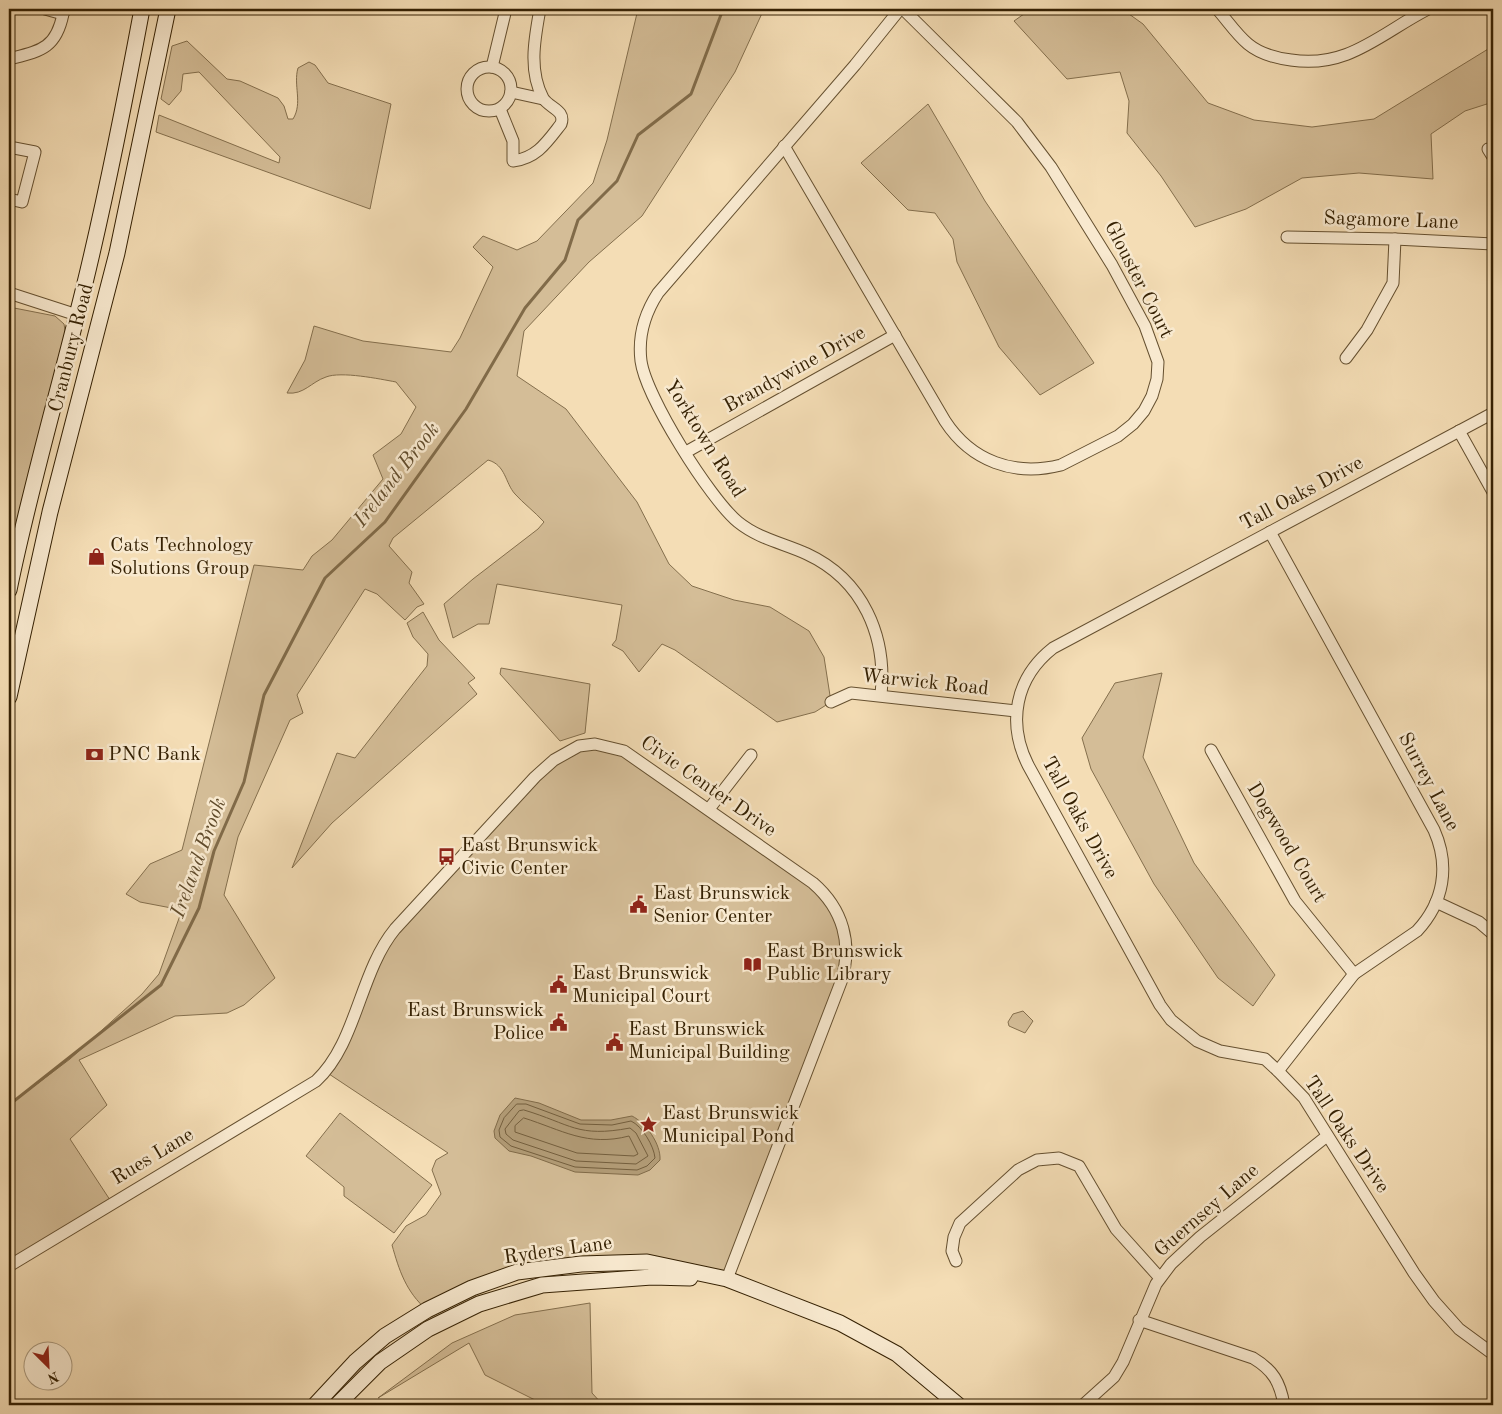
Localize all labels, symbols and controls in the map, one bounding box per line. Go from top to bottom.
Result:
street label: Sagamore Lane [1323,209,1459,233]
street label: Glouster Court [1100,218,1176,342]
street label: Cranbury Road [46,281,98,415]
street label: Brandywine Drive [721,323,869,417]
street label: Yorktown Road [660,377,748,501]
water label: Ireland Brook [349,419,444,532]
street label: Tall Oaks Drive [1237,453,1367,535]
place label: Cats Technology Solutions Group [110,536,254,579]
shop icon: Cats Technology Solutions Group [86,547,106,567]
street label: Warwick Road [860,666,990,700]
street label: Surrey Lane [1394,730,1462,834]
street label: Civic Center Drive [637,733,779,841]
bank icon: PNC Bank [84,745,104,765]
place label: PNC Bank [108,745,201,765]
street label: Tall Oaks Drive [1037,754,1121,882]
street label: Dogwood Court [1242,780,1330,906]
water label: Ireland Brook [167,795,230,922]
place label: East Brunswick Civic Center [461,836,598,879]
bus stop icon: East Brunswick Civic Center [437,847,457,867]
place label: East Brunswick Senior Center [653,884,790,927]
public building icon: East Brunswick Senior Center [629,895,649,915]
place label: East Brunswick Public Library [766,942,903,985]
library icon: East Brunswick Public Library [742,954,762,974]
place label: East Brunswick Municipal Court [572,964,710,1007]
public building icon: East Brunswick Municipal Court [548,975,568,995]
place label: East Brunswick Police [407,1001,544,1044]
public building icon: East Brunswick Police [548,1013,568,1033]
place label: East Brunswick Municipal Building [628,1020,790,1063]
public building icon: East Brunswick Municipal Building [604,1032,624,1052]
street label: Tall Oaks Drive [1300,1073,1392,1197]
place label: East Brunswick Municipal Pond [662,1104,799,1147]
place icon: East Brunswick Municipal Pond [638,1115,658,1135]
street label: Rues Lane [109,1125,197,1189]
street label: Guernsey Lane [1151,1161,1263,1261]
street label: Ryders Lane [502,1233,614,1269]
north arrow [22,1342,72,1392]
text: N [45,1368,61,1386]

